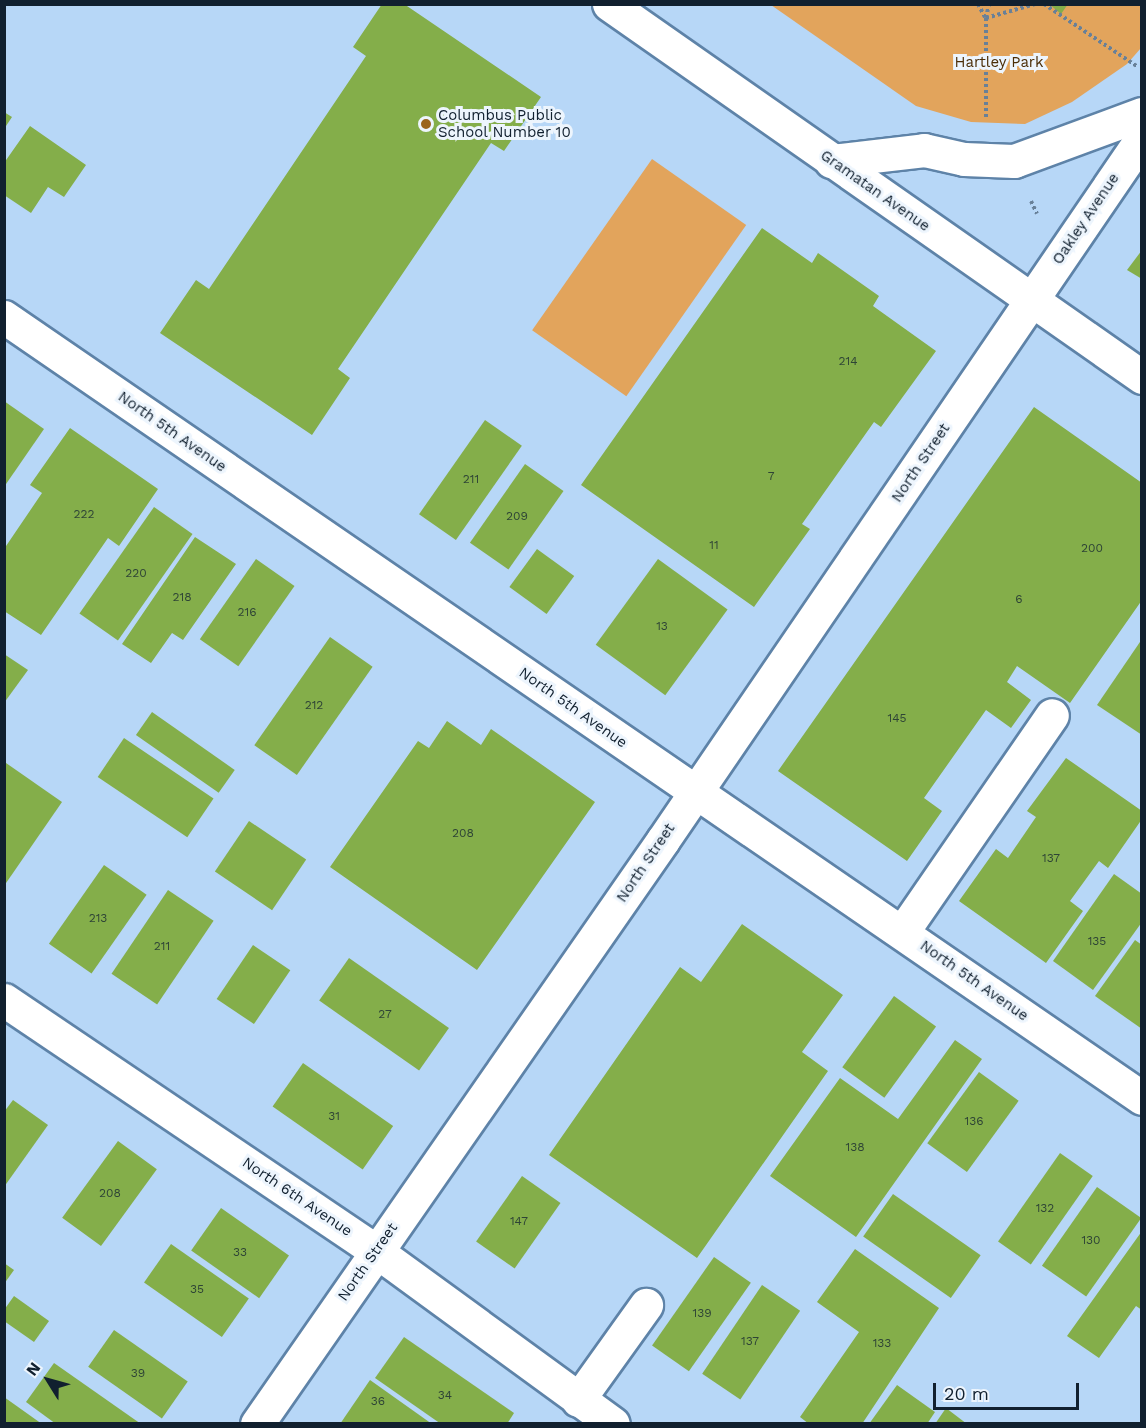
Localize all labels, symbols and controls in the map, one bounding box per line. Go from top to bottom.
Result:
park label: Hartley Park [954,54,1044,72]
place label: Columbus Public School Number 10 [438,106,572,141]
marker: Columbus Public School Number 10 [419,117,433,131]
street label: Gramatan Avenue [817,146,933,236]
street label: Oakley Avenue [1049,170,1123,268]
house number: 214 [838,355,858,369]
street label: North 5th Avenue [114,388,230,476]
street label: North Street [888,420,954,506]
house number: 7 [768,470,774,484]
house number: 211 [463,473,479,487]
house number: 222 [74,508,94,522]
house number: 209 [506,510,528,524]
house number: 11 [709,539,719,553]
house number: 200 [1081,542,1103,556]
house number: 220 [125,567,147,581]
house number: 218 [172,591,192,605]
house number: 6 [1015,593,1023,607]
house number: 216 [238,606,256,620]
house number: 13 [656,620,668,634]
street label: North 5th Avenue [515,664,631,752]
house number: 212 [305,699,323,713]
house number: 145 [888,712,906,726]
street label: North Street [613,820,679,906]
house number: 208 [452,827,474,841]
house number: 137 [1042,852,1060,866]
house number: 213 [89,912,107,926]
house number: 135 [1088,935,1106,949]
street label: North 5th Avenue [916,937,1032,1025]
house number: 211 [154,940,170,954]
house number: 27 [378,1008,392,1022]
house number: 31 [328,1110,340,1124]
house number: 136 [965,1115,983,1129]
house number: 138 [845,1141,865,1155]
street label: North 6th Avenue [238,1153,356,1241]
house number: 208 [99,1187,121,1201]
house number: 132 [1036,1202,1054,1216]
house number: 147 [510,1215,528,1229]
street label: North Street [334,1219,402,1305]
house number: 130 [1081,1234,1101,1248]
house number: 33 [233,1246,247,1260]
house number: 35 [190,1283,204,1297]
house number: 139 [692,1307,712,1321]
house number: 137 [741,1335,759,1349]
house number: 133 [873,1337,891,1351]
north arrow [18,1350,78,1410]
text: N [22,1358,44,1379]
house number: 39 [131,1367,145,1381]
scale bar [936,1371,1082,1409]
text: 20 m [944,1383,989,1404]
house number: 34 [438,1389,452,1403]
house number: 36 [371,1395,385,1409]

